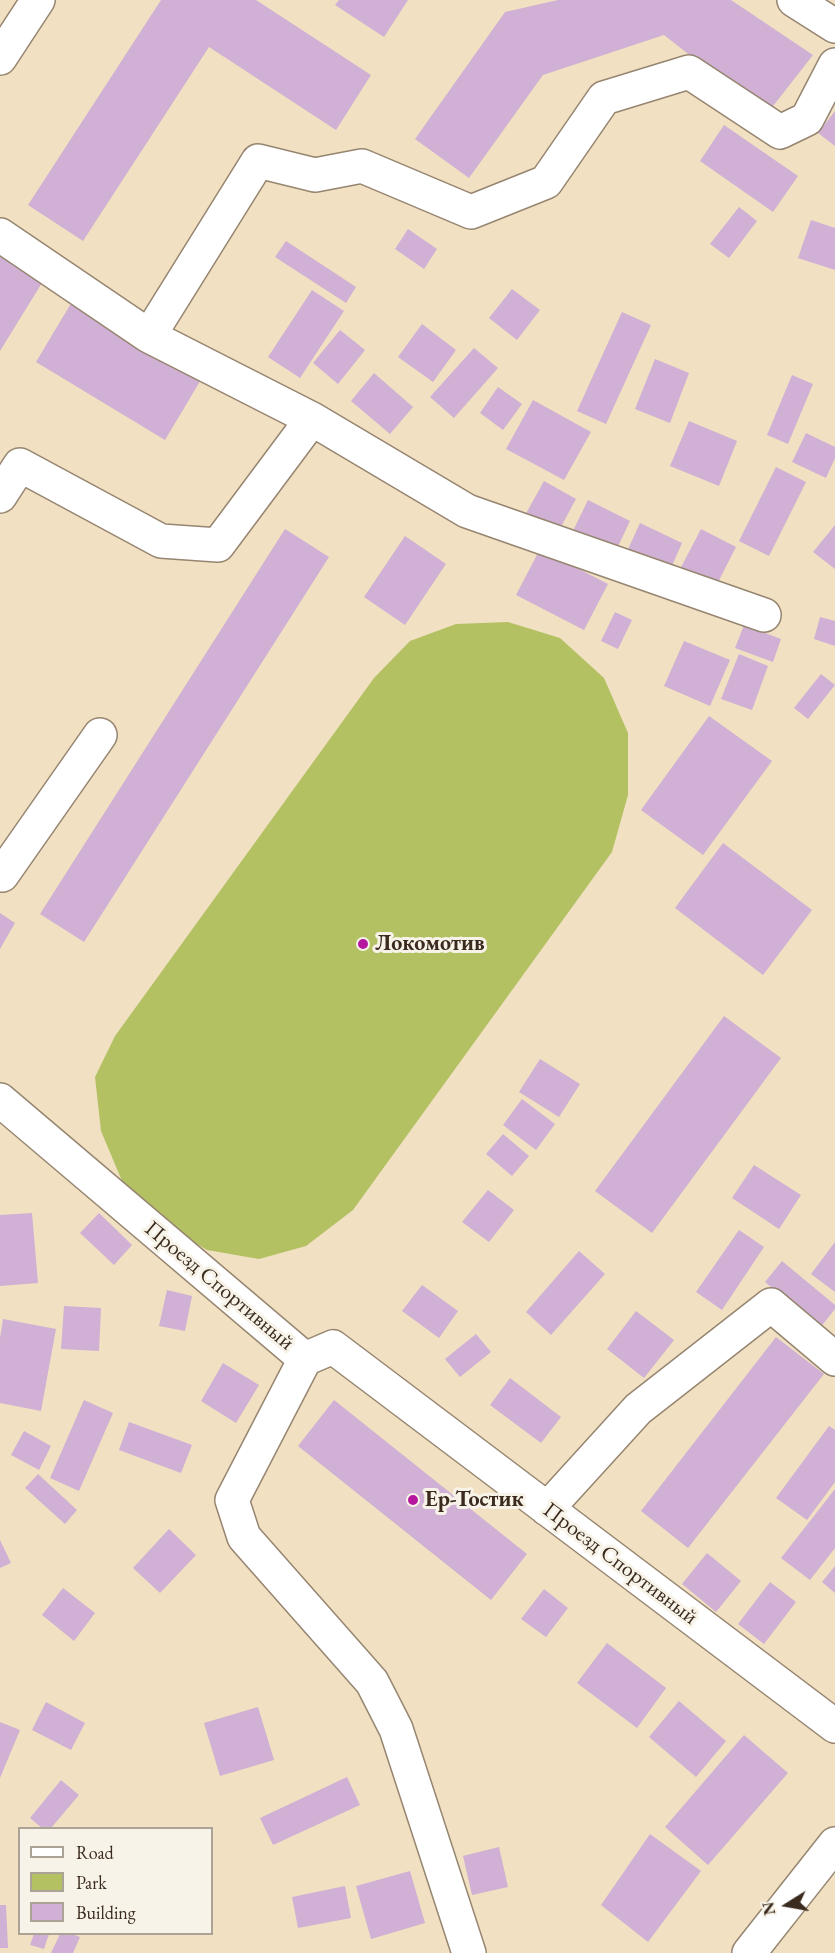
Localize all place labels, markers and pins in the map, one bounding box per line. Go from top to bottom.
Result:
place label: Локомотив [375,931,485,957]
marker: Локомотив [356,937,370,951]
place label: Ер-Тостик [425,1487,524,1513]
marker: Ер-Тостик [406,1493,420,1507]

